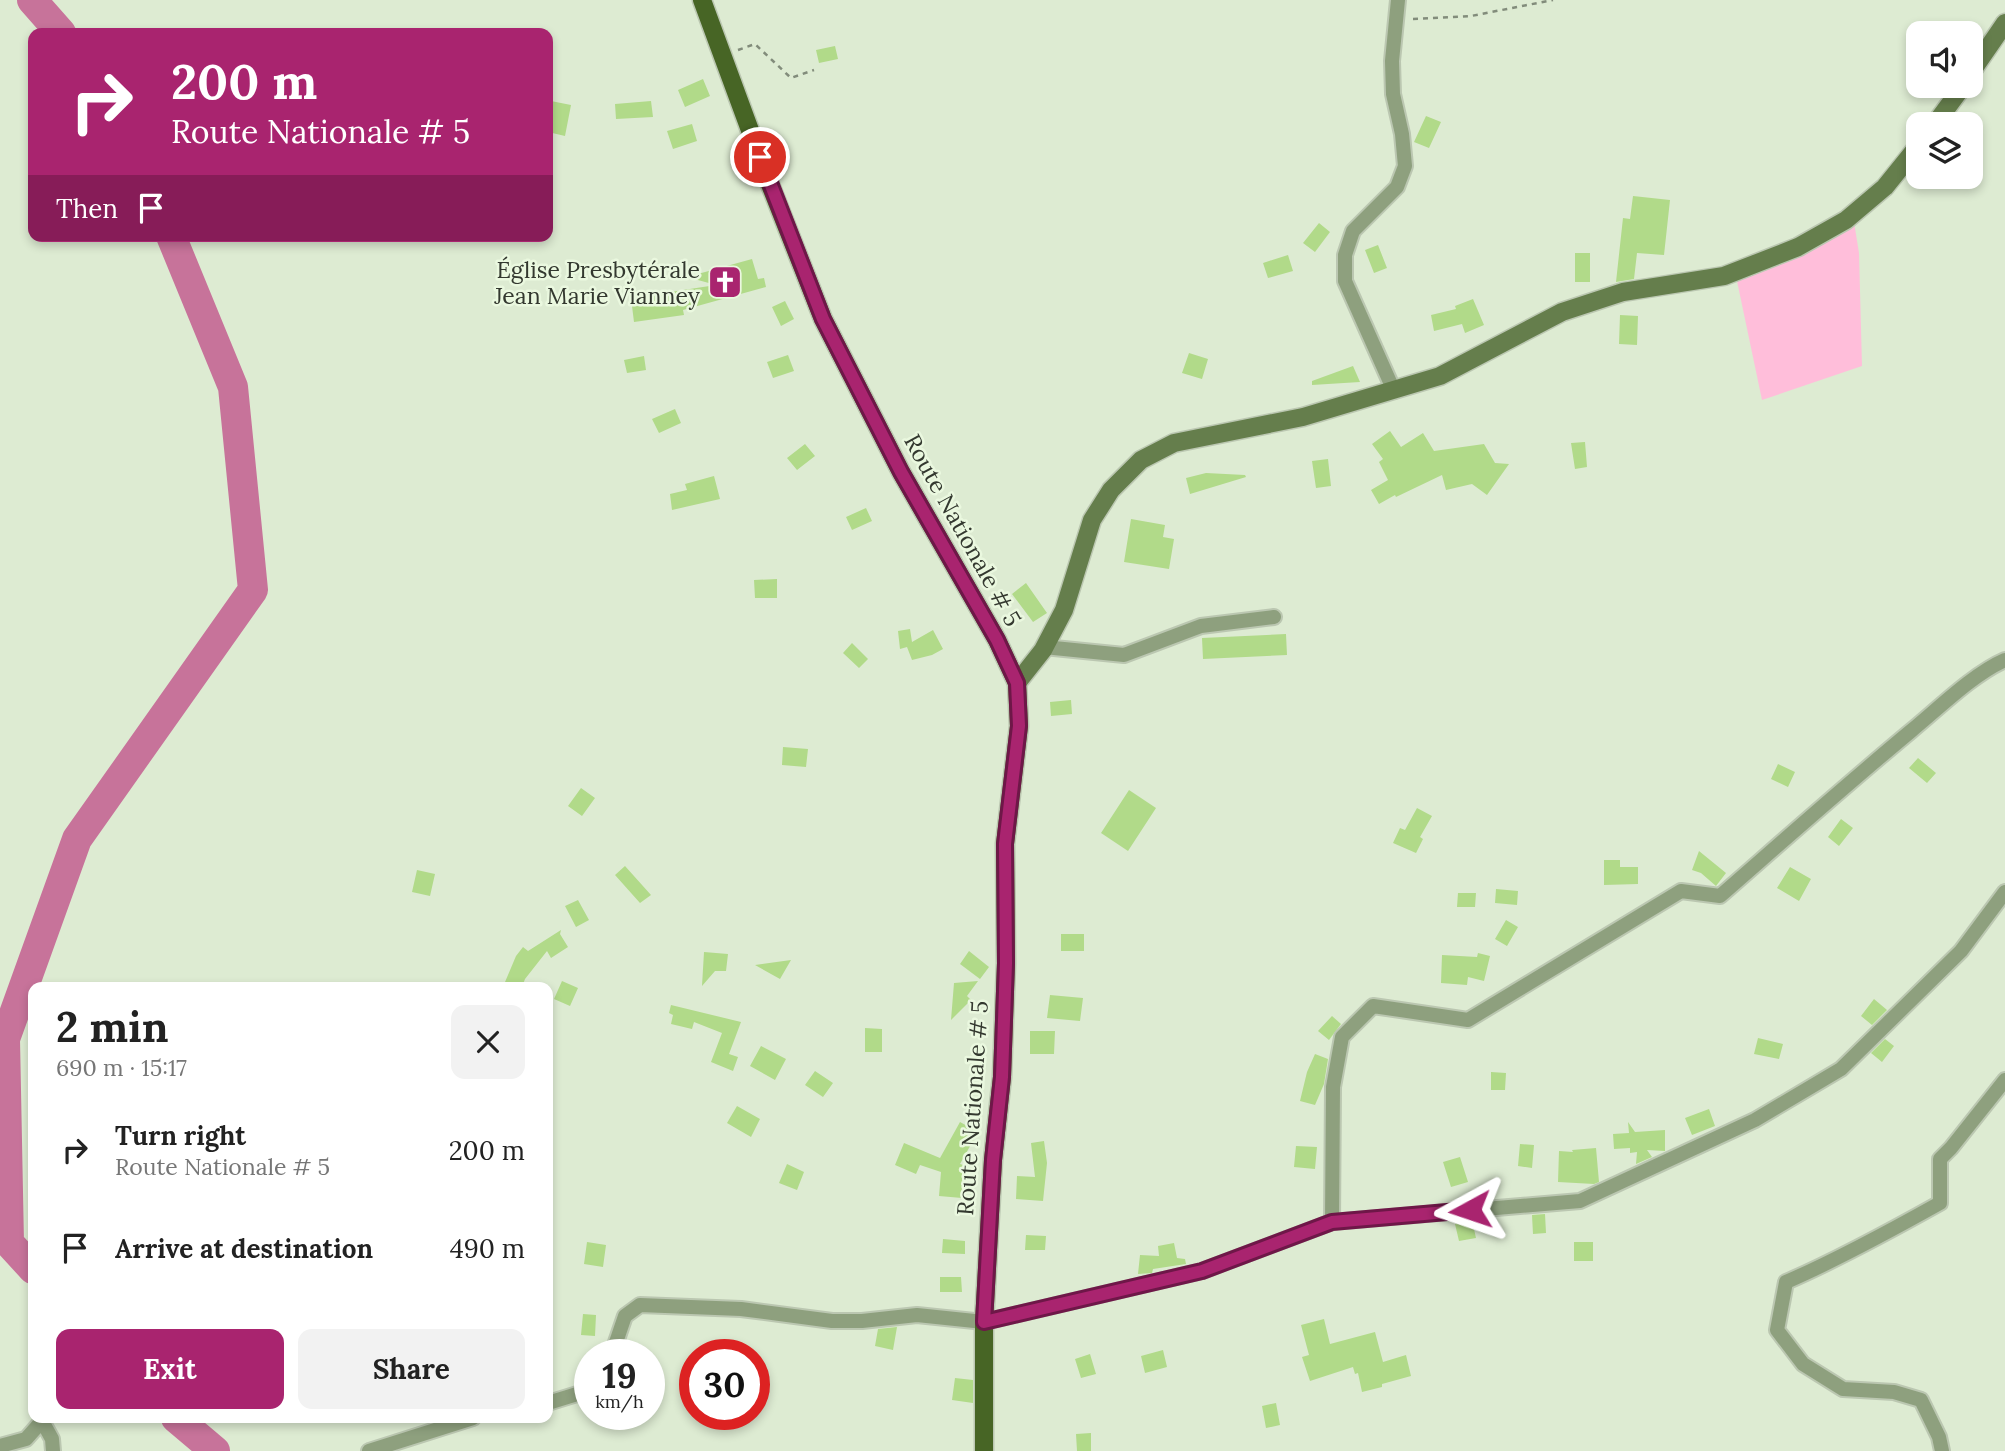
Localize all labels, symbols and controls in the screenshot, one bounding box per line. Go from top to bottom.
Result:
map controls [1906,21,1983,189]
button: sound [1906,21,1983,98]
text: 200 m [171,50,317,112]
icon: right [56,56,147,147]
text: Route Nationale # 5 [171,111,470,152]
button: layers [1906,112,1983,189]
pin [730,127,790,187]
icon: arrive [741,138,779,176]
icon: arrive [132,189,170,227]
text: Then [56,192,118,225]
place label: Église Presbytérale Jean Marie Vianney [493,255,701,310]
church icon: Église Presbytérale Jean Marie Vianney [706,263,744,301]
street label: Route Nationale # 5 [898,429,1028,631]
text: 2 min [56,1000,169,1054]
street label: Route Nationale # 5 [950,1000,994,1216]
button: close [451,1005,525,1079]
text: 690 m · 15:17 [56,1053,187,1082]
text: Turn right [115,1119,246,1152]
icon: right [56,1131,94,1169]
text: 200 m [449,1134,525,1167]
text: Route Nationale # 5 [115,1152,330,1181]
position arrow [1433,1173,1507,1247]
icon: arrive [56,1229,94,1267]
text: Arrive at destination [115,1232,373,1265]
text: 490 m [450,1232,525,1265]
button: Exit [56,1329,284,1409]
button: Share [298,1329,525,1409]
speed limit sign: 30 [679,1339,770,1430]
text: 19 [602,1353,637,1398]
text: km/h [595,1390,644,1413]

